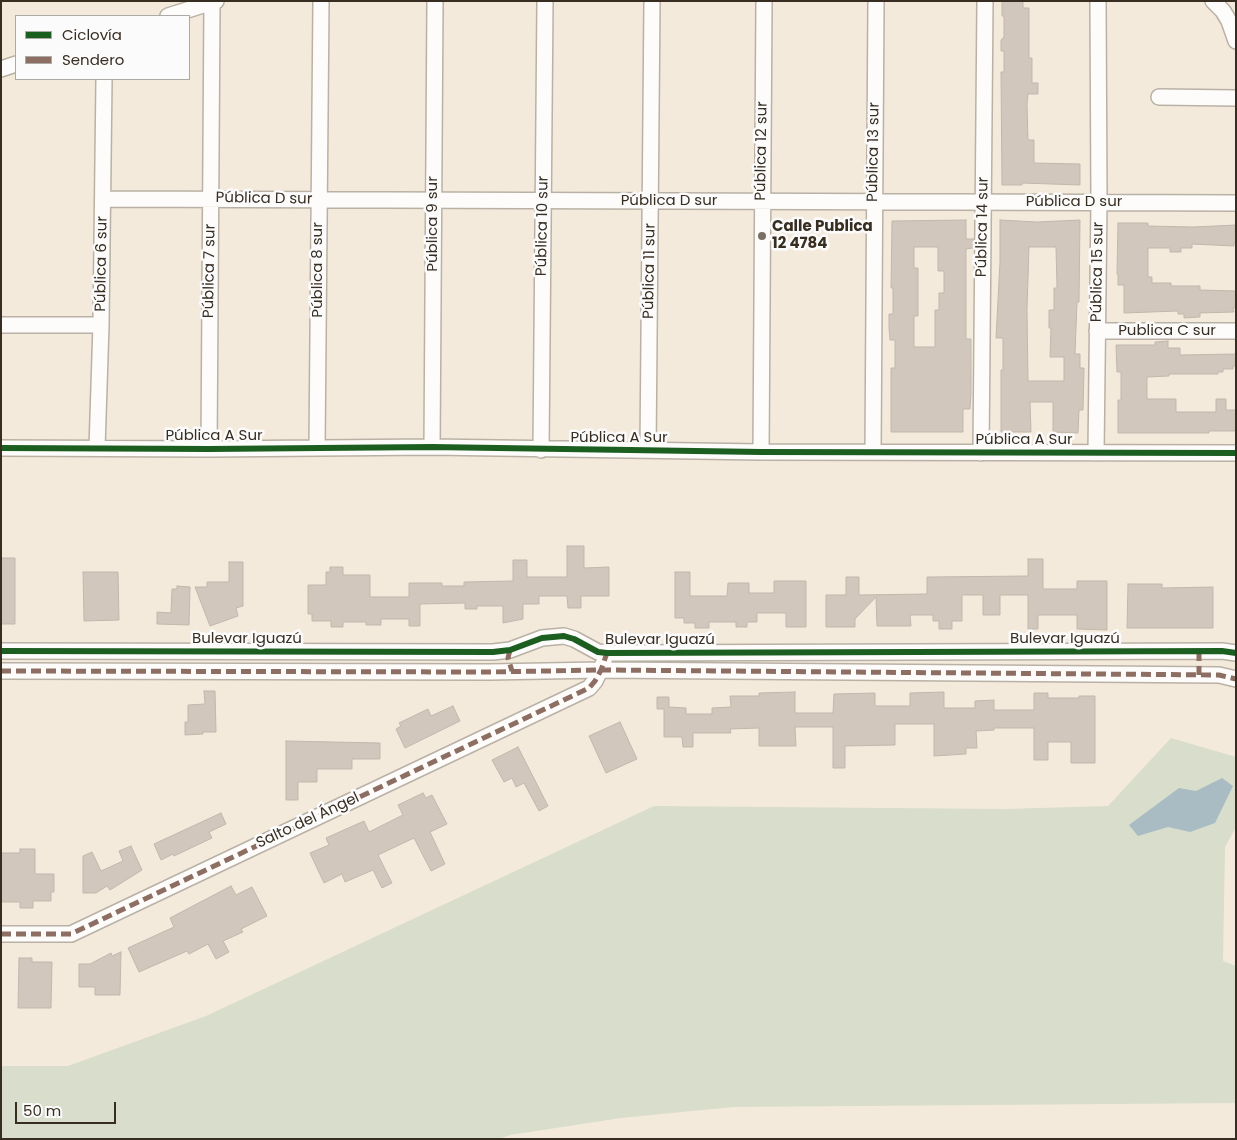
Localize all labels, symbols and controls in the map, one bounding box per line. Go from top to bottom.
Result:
legend [15,15,190,80]
text: Ciclovía [62,24,122,45]
text: Sendero [62,49,124,70]
street label: Pública 12 sur [752,101,772,201]
street label: Pública 13 sur [864,102,884,202]
street label: Pública 9 sur [424,176,442,272]
street label: Pública 10 sur [533,176,553,276]
street label: Pública 14 sur [973,177,993,277]
street label: Pública D sur [216,189,312,209]
street label: Pública D sur [621,192,717,210]
street label: Pública D sur [1026,193,1122,211]
street label: Pública 6 sur [92,216,112,312]
place label: Calle Publica 12 4784 [772,218,873,253]
street label: Pública 8 sur [309,222,327,318]
street label: Pública 15 sur [1088,222,1108,322]
street label: Pública 11 sur [640,223,660,319]
street label: Pública 7 sur [200,224,220,318]
marker: Calle Publica 12 4784 [756,230,768,242]
street label: Publica C sur [1118,322,1216,340]
street label: Pública A Sur [165,427,263,445]
street label: Pública A Sur [570,429,668,447]
street label: Pública A Sur [975,431,1073,449]
street label: Bulevar Iguazú [192,630,302,648]
street label: Bulevar Iguazú [1010,630,1120,648]
street label: Bulevar Iguazú [605,631,715,649]
street label: Salto del Ángel [254,789,362,853]
scale bar [18,1092,119,1124]
text: 50 m [23,1100,61,1121]

